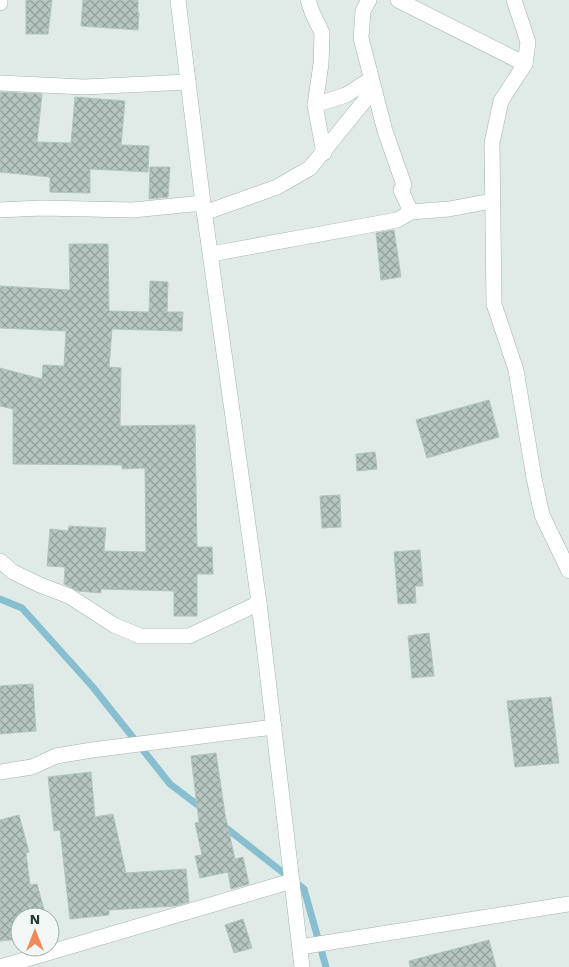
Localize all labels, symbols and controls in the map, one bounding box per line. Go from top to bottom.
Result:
north arrow [10,907,60,957]
text: N [30,911,40,927]

